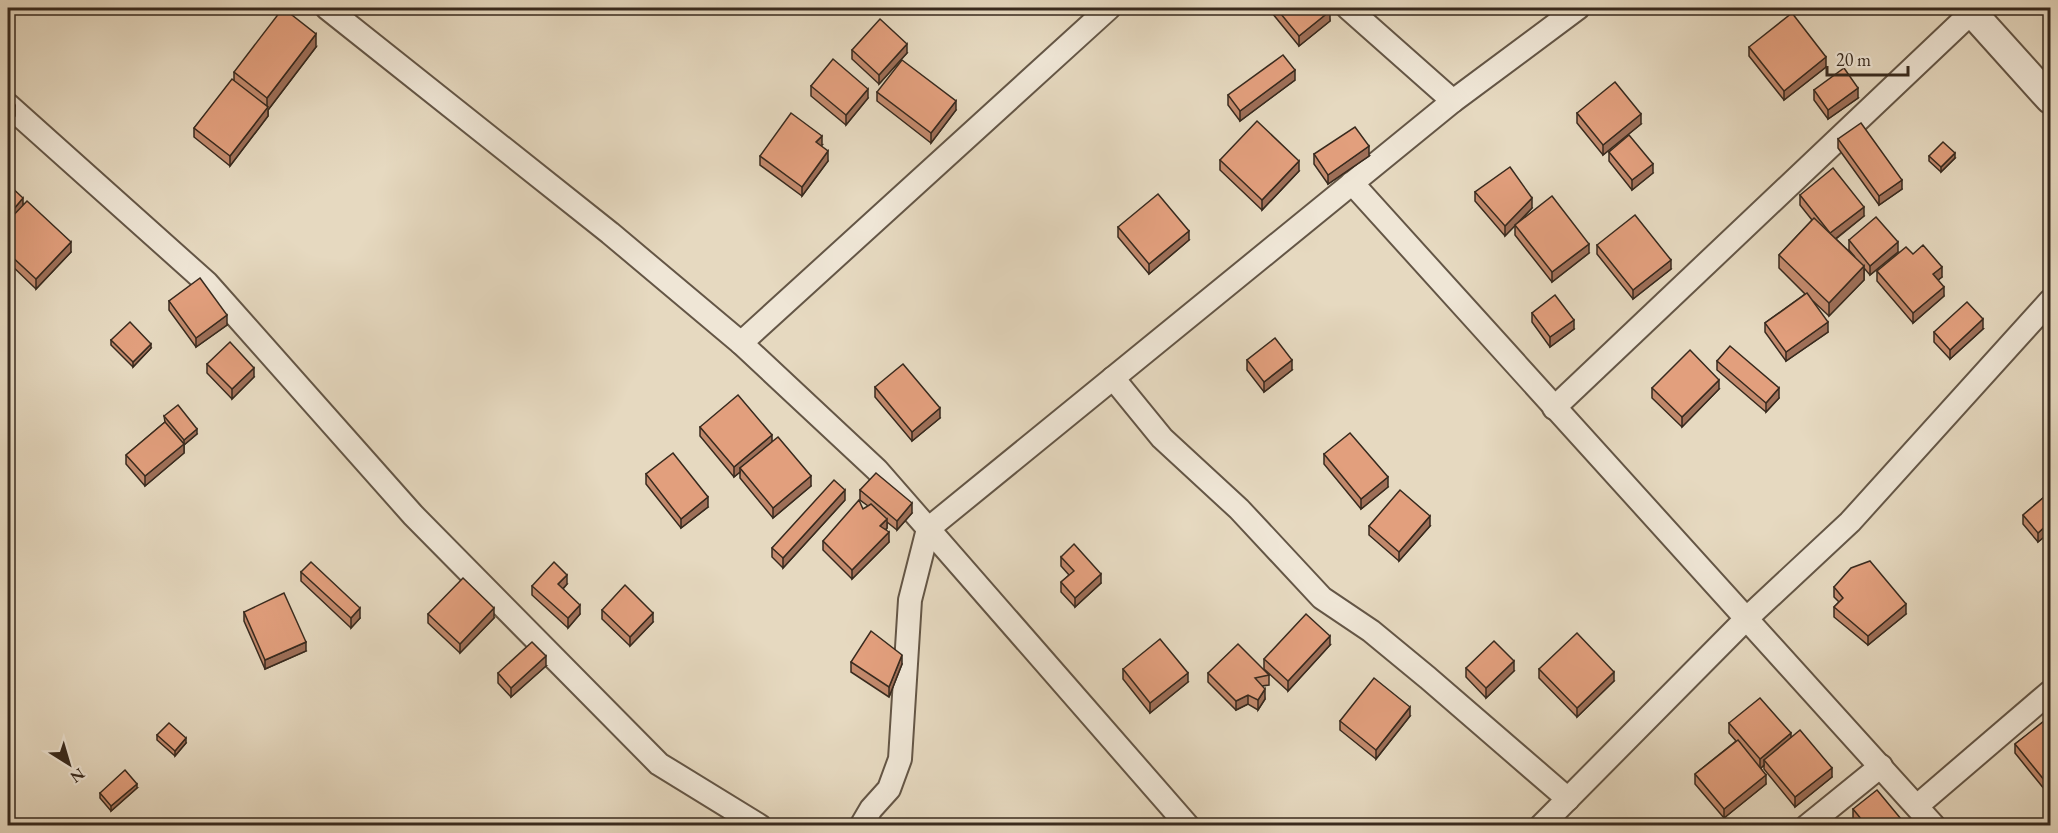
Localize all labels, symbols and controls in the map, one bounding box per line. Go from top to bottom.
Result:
scale bar [1827,39,1908,77]
text: 20 m [1836,48,1871,71]
north arrow [39,734,99,794]
text: N [66,763,89,788]

